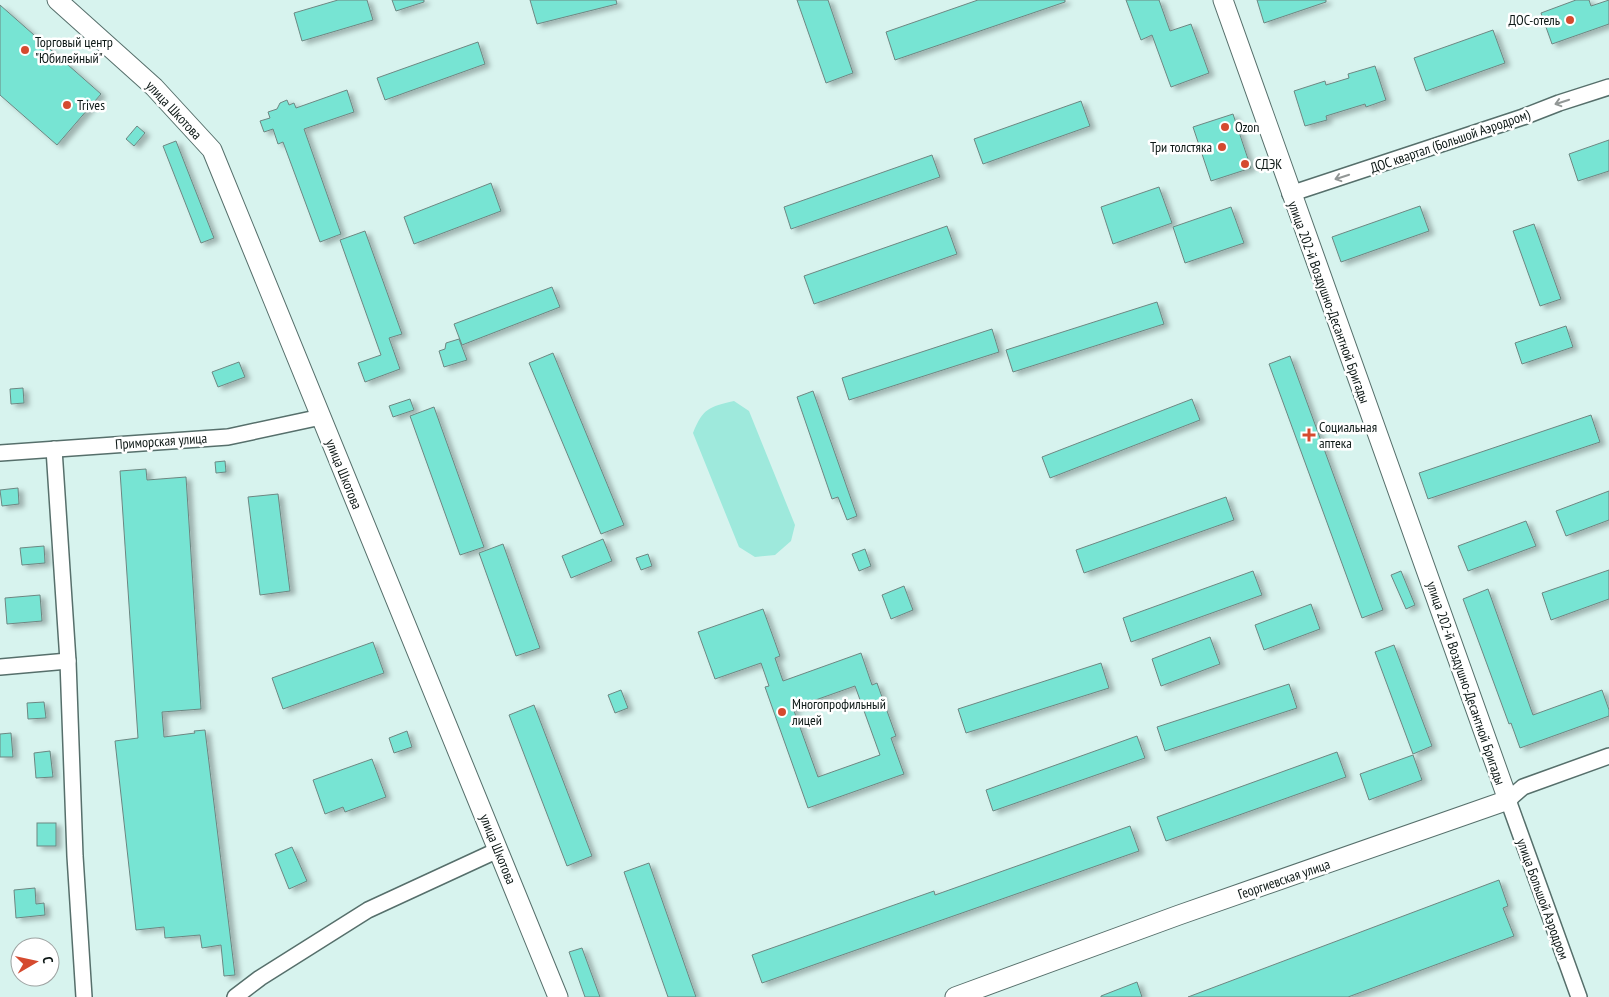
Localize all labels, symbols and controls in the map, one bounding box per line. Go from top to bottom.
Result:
place label: ДОС-отель [1509,11,1560,29]
marker: ДОС-отель [1564,14,1576,26]
place label: Торговый центр "Юбилейный" [35,33,113,67]
marker: Торговый центр "Юбилейный" [19,44,31,56]
street label: улица Шкотова [142,77,206,143]
place label: Trives [77,96,105,114]
one-way arrow [1555,97,1571,107]
marker: Trives [61,99,73,111]
street label: ДОС квартал (Большой Аэродром) [1368,105,1533,177]
place label: Ozon [1235,118,1260,136]
marker: Ozon [1219,121,1231,133]
place label: Три толстяка [1150,138,1212,156]
marker: Три толстяка [1216,141,1228,153]
place label: СДЭК [1255,155,1282,173]
marker: СДЭК [1239,158,1251,170]
one-way arrow [1335,172,1351,182]
street label: улица 202-й Воздушно-Десантной Бригады [1284,198,1374,406]
place label: Социальная аптека [1319,418,1377,452]
street label: Приморская улица [114,429,208,453]
marker: Социальная аптека [1303,429,1315,441]
street label: улица Шкотова [322,436,366,512]
street label: улица 202-й Воздушно-Десантной Бригады [1423,579,1509,787]
place label: Многопрофильный лицей [791,695,886,729]
marker: Многопрофильный лицей [776,706,788,718]
street label: улица Шкотова [476,811,520,887]
street label: улица Большой Аэродром [1513,836,1573,962]
street label: Георгиевская улица [1236,855,1332,903]
north arrow [10,937,60,987]
text: С [38,955,57,965]

